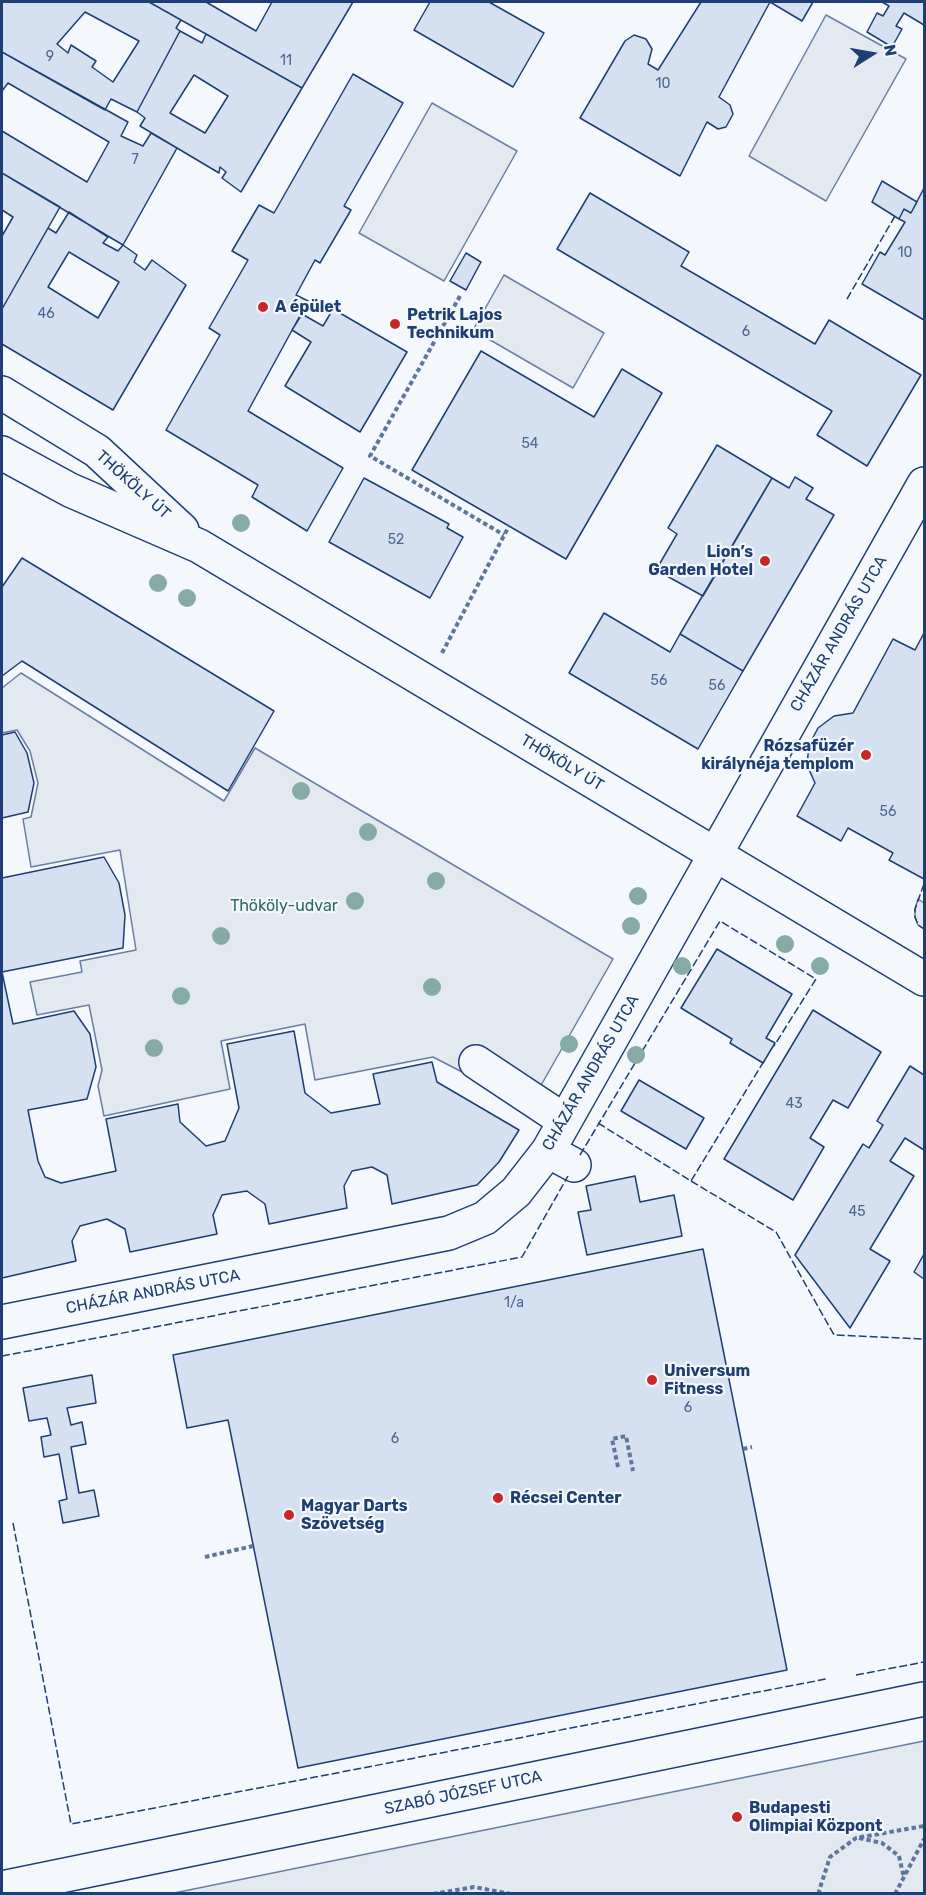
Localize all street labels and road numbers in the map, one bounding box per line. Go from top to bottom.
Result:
street label: THÖKÖLY ÚT [92,447,174,523]
street label: CHÁZÁR ANDRÁS UTCA [786,553,892,715]
street label: THÖKÖLY ÚT [517,731,607,795]
street label: CHÁZÁR ANDRÁS UTCA [538,992,644,1154]
street label: CHÁZÁR ANDRÁS UTCA [64,1266,242,1318]
street label: SZABÓ JÓZSEF UTCA [382,1767,544,1819]

